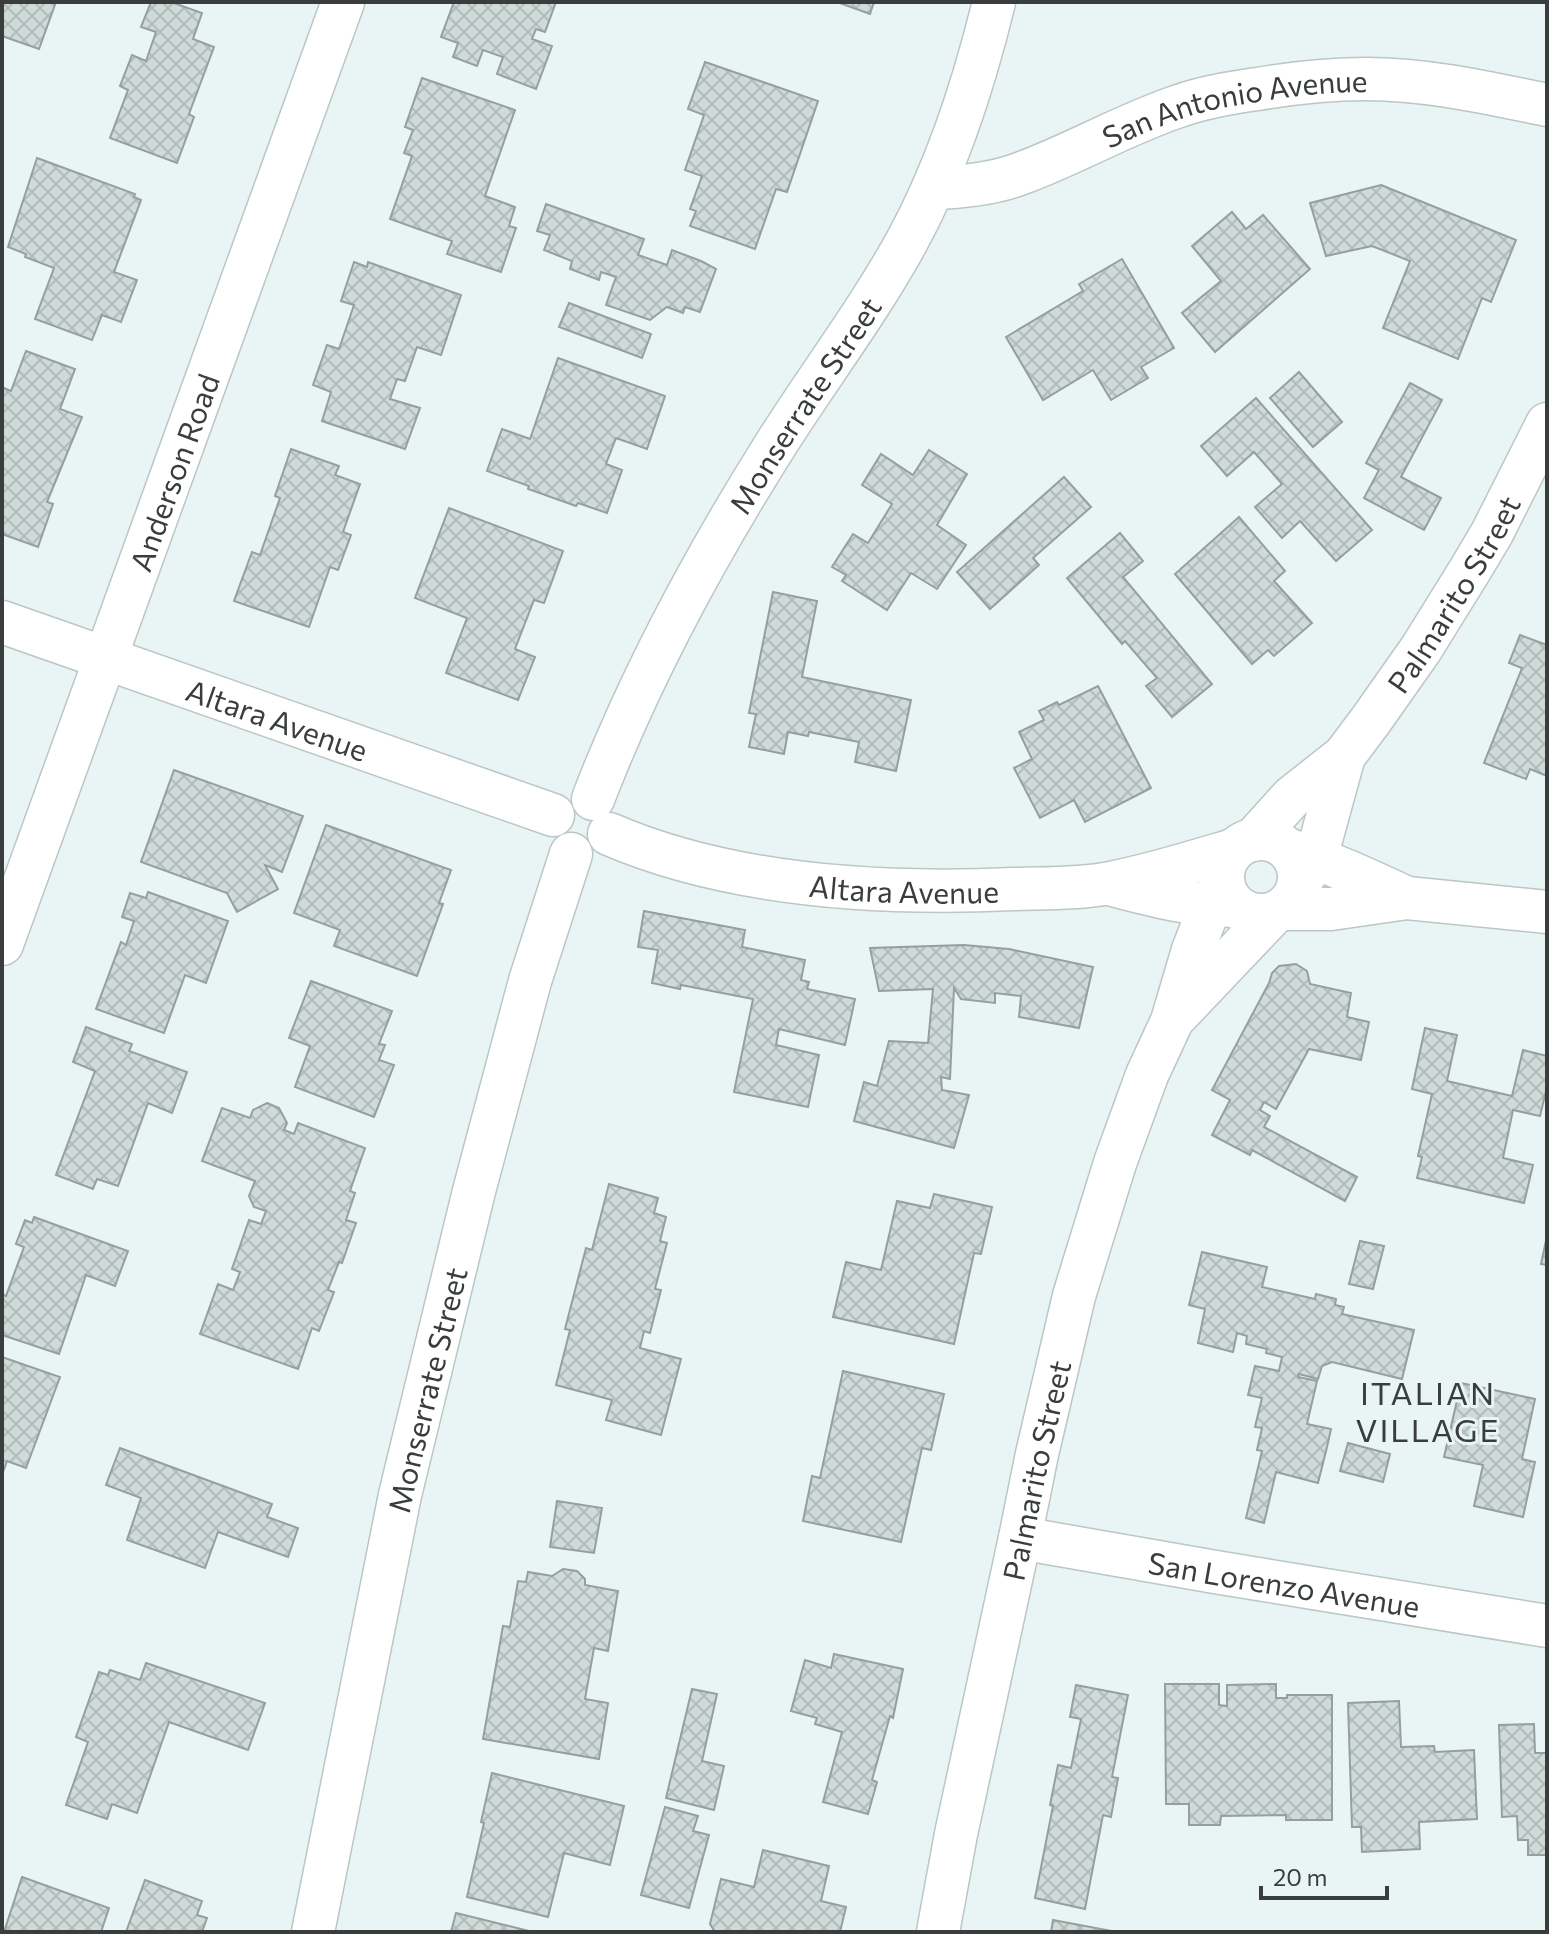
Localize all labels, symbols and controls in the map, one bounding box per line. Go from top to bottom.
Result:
street label: San Antonio Avenue [1096,60,1368,154]
street label: Monserrate Street [720,289,888,520]
street label: Anderson Road [120,368,226,576]
street label: Palmarito Street [1378,489,1527,699]
street label: Altara Avenue [182,670,373,767]
street label: Altara Avenue [808,865,999,909]
street label: Monserrate Street [379,1263,473,1515]
street label: Palmarito Street [993,1356,1077,1584]
district label: ITALIAN VILLAGE [1355,1372,1501,1449]
street label: San Lorenzo Avenue [1146,1542,1423,1624]
scale bar [1261,1850,1387,1900]
text: 20 m [1273,1862,1327,1891]

